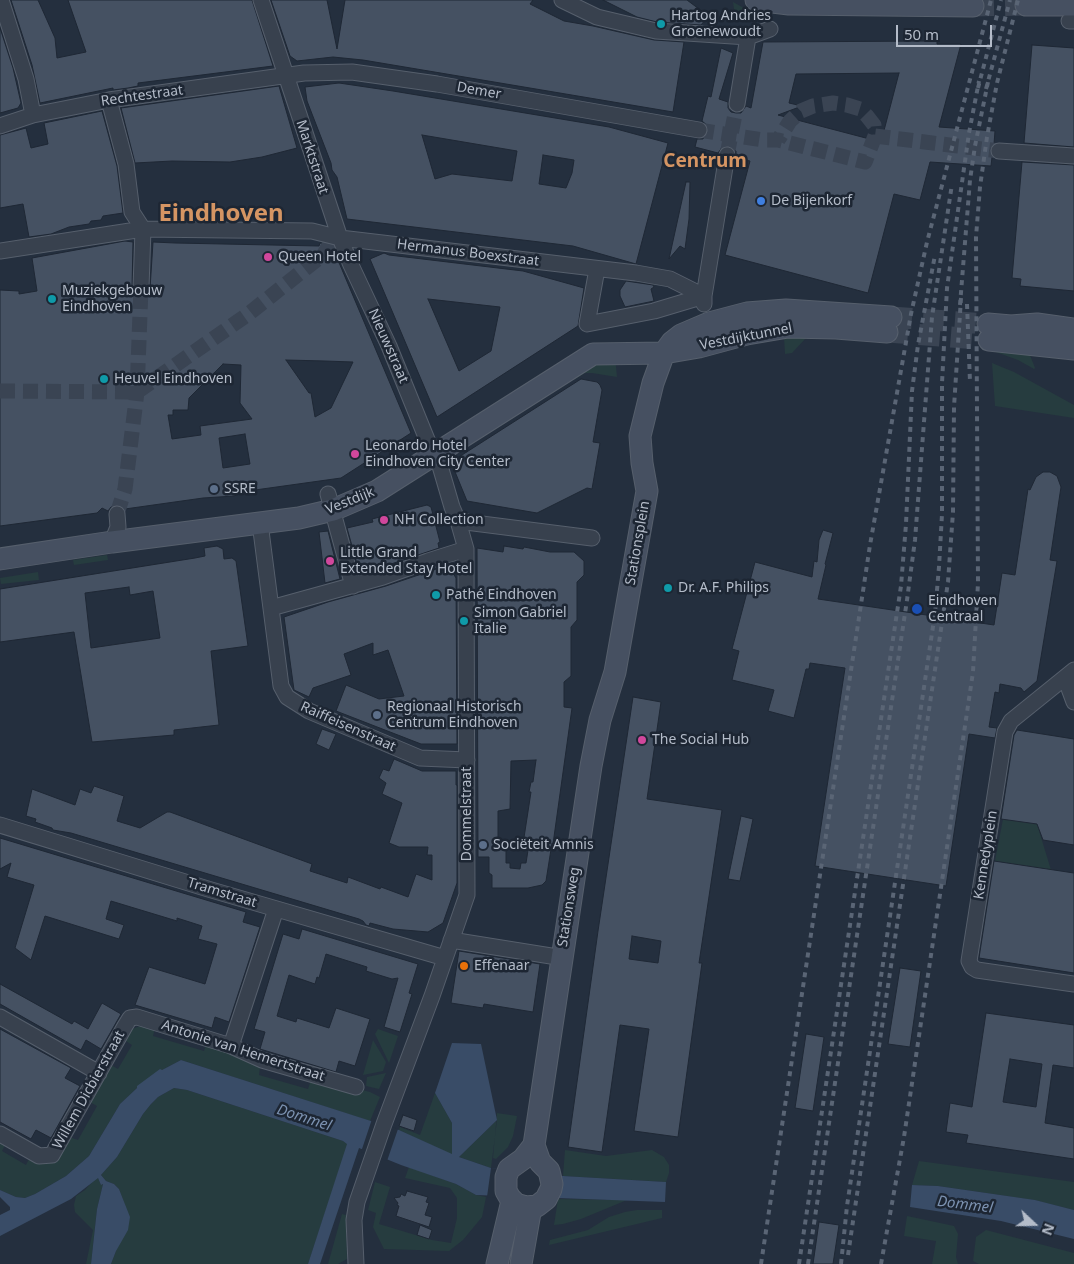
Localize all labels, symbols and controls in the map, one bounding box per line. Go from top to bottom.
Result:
place label: Hartog Andries Groenewoudt [671,8,771,40]
scale bar [899,15,995,47]
marker: Hartog Andries Groenewoudt [655,18,667,30]
text: 50 m [904,24,939,44]
street label: Demer [455,79,503,103]
street label: Rechtestraat [100,82,184,110]
street label: Marktstraat [292,118,332,196]
district label: Centrum [663,151,747,173]
place label: De Bijenkorf [771,193,852,209]
marker: De Bijenkorf [755,195,767,207]
district label: Eindhoven [158,200,284,228]
street label: Hermanus Boexstraat [396,236,540,270]
place label: Queen Hotel [278,249,361,265]
marker: Queen Hotel [262,251,274,263]
place label: Muziekgebouw Eindhoven [62,283,162,316]
marker: Muziekgebouw Eindhoven [46,293,58,305]
street label: Nieuwstraat [364,306,412,386]
street label: Vestdijktunnel [698,320,794,354]
place label: Heuvel Eindhoven [114,371,232,387]
marker: Heuvel Eindhoven [98,373,110,385]
place label: Leonardo Hotel Eindhoven City Center [365,438,510,471]
marker: Leonardo Hotel Eindhoven City Center [349,448,361,460]
place label: SSRE [224,481,256,497]
marker: SSRE [208,483,220,495]
street label: Vestdijk [323,484,377,518]
street label: Stationsplein [622,499,654,587]
place label: NH Collection [394,512,484,528]
marker: NH Collection [378,514,390,526]
place label: Little Grand Extended Stay Hotel [340,545,472,578]
marker: Little Grand Extended Stay Hotel [324,555,336,567]
place label: Dr. A.F. Philips [678,580,769,596]
marker: Dr. A.F. Philips [662,582,674,594]
place label: Pathé Eindhoven [446,587,557,603]
marker: Pathé Eindhoven [430,589,442,601]
place label: Eindhoven Centraal [928,593,997,626]
marker: Eindhoven Centraal [910,602,924,616]
place label: Simon Gabriel Italie [474,605,567,638]
marker: Simon Gabriel Italie [458,615,470,627]
street label: Raiffeisenstraat [298,698,398,756]
place label: Regionaal Historisch Centrum Eindhoven [387,699,522,732]
marker: Regionaal Historisch Centrum Eindhoven [371,709,383,721]
place label: The Social Hub [652,732,749,748]
marker: The Social Hub [636,734,648,746]
street label: Dommelstraat [459,767,475,861]
street label: Kennedyplein [971,809,1001,901]
place label: Sociëteit Amnis [493,837,594,853]
marker: Sociëteit Amnis [477,839,489,851]
street label: Stationsweg [554,866,584,948]
street label: Tramstraat [185,875,259,911]
place label: Effenaar [474,958,529,974]
marker: Effenaar [458,960,470,972]
street label: Antonie van Hemertstraat [159,1017,327,1085]
street label: Willem Dicbierstraat [49,1028,129,1152]
water label: Dommel [275,1101,333,1135]
water label: Dommel [936,1193,994,1217]
north arrow [1009,1199,1059,1249]
text: N [1038,1221,1059,1238]

